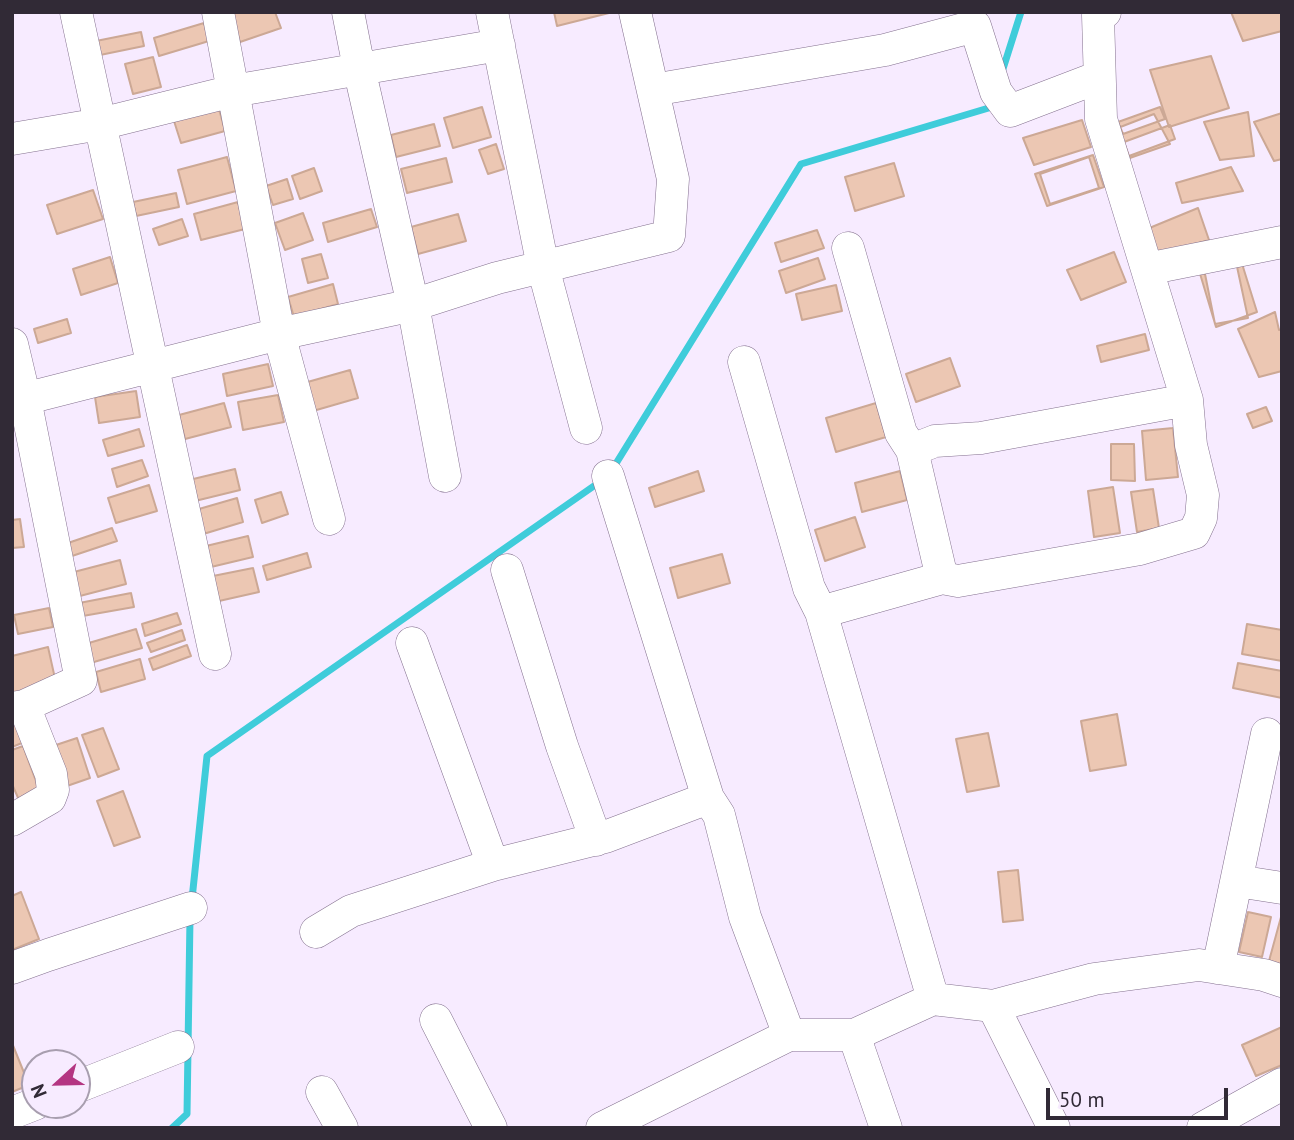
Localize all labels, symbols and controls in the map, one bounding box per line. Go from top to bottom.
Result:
north arrow [21,1049,91,1119]
scale bar [1049,1074,1231,1118]
text: N [25,1081,52,1101]
text: 50 m [1059,1086,1105,1113]

